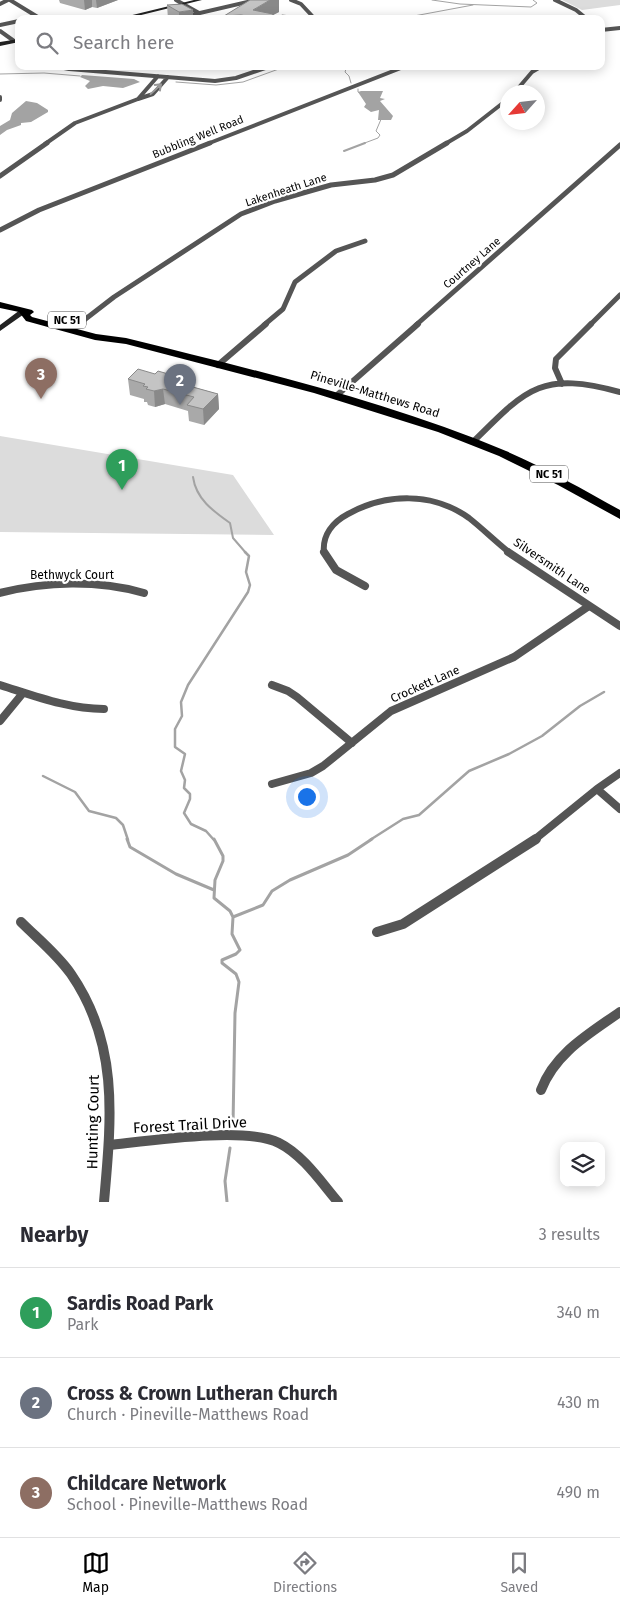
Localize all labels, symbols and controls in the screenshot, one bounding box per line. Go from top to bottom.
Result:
search box [15,15,605,70]
icon: search [33,29,61,57]
text: Search here [73,31,174,54]
one-way arrow [150,83,163,95]
north arrow [500,85,545,130]
street label: Bubbling Well Road [150,113,246,161]
street label: Lakenheath Lane [244,171,328,209]
street label: Courtney Lane [441,235,503,291]
road number: NC 51 [48,312,86,328]
pin: 3 [25,358,57,399]
pin: 2 [164,364,196,405]
street label: Pineville-Matthews Road [309,368,441,420]
pin: 1 [106,449,138,490]
road number: NC 51 [530,466,568,482]
street label: Silversmith Lane [511,535,593,597]
street label: Bethwyck Court [30,568,115,582]
street label: Crockett Lane [388,663,462,705]
your location [294,784,320,810]
street label: Hunting Court [83,1074,103,1170]
street label: Forest Trail Drive [133,1113,247,1137]
map controls [560,1142,605,1187]
button: layers [560,1142,605,1187]
text: Nearby [20,1222,88,1248]
text: 3 results [539,1225,600,1244]
text: Sardis Road Park [67,1292,213,1315]
text: 1 [32,1303,40,1322]
text: 340 m [557,1303,600,1322]
text: Park [67,1315,99,1334]
text: Cross & Crown Lutheran Church [67,1382,338,1405]
text: 2 [32,1393,40,1412]
text: 430 m [557,1393,600,1412]
text: Church · Pineville-Matthews Road [67,1405,309,1424]
text: Childcare Network [67,1472,226,1495]
text: 3 [32,1483,40,1502]
text: 490 m [557,1483,600,1502]
text: School · Pineville-Matthews Road [67,1495,308,1514]
tab: Map [82,1549,110,1596]
tab: Directions [273,1549,337,1596]
tab: Saved [500,1549,538,1596]

